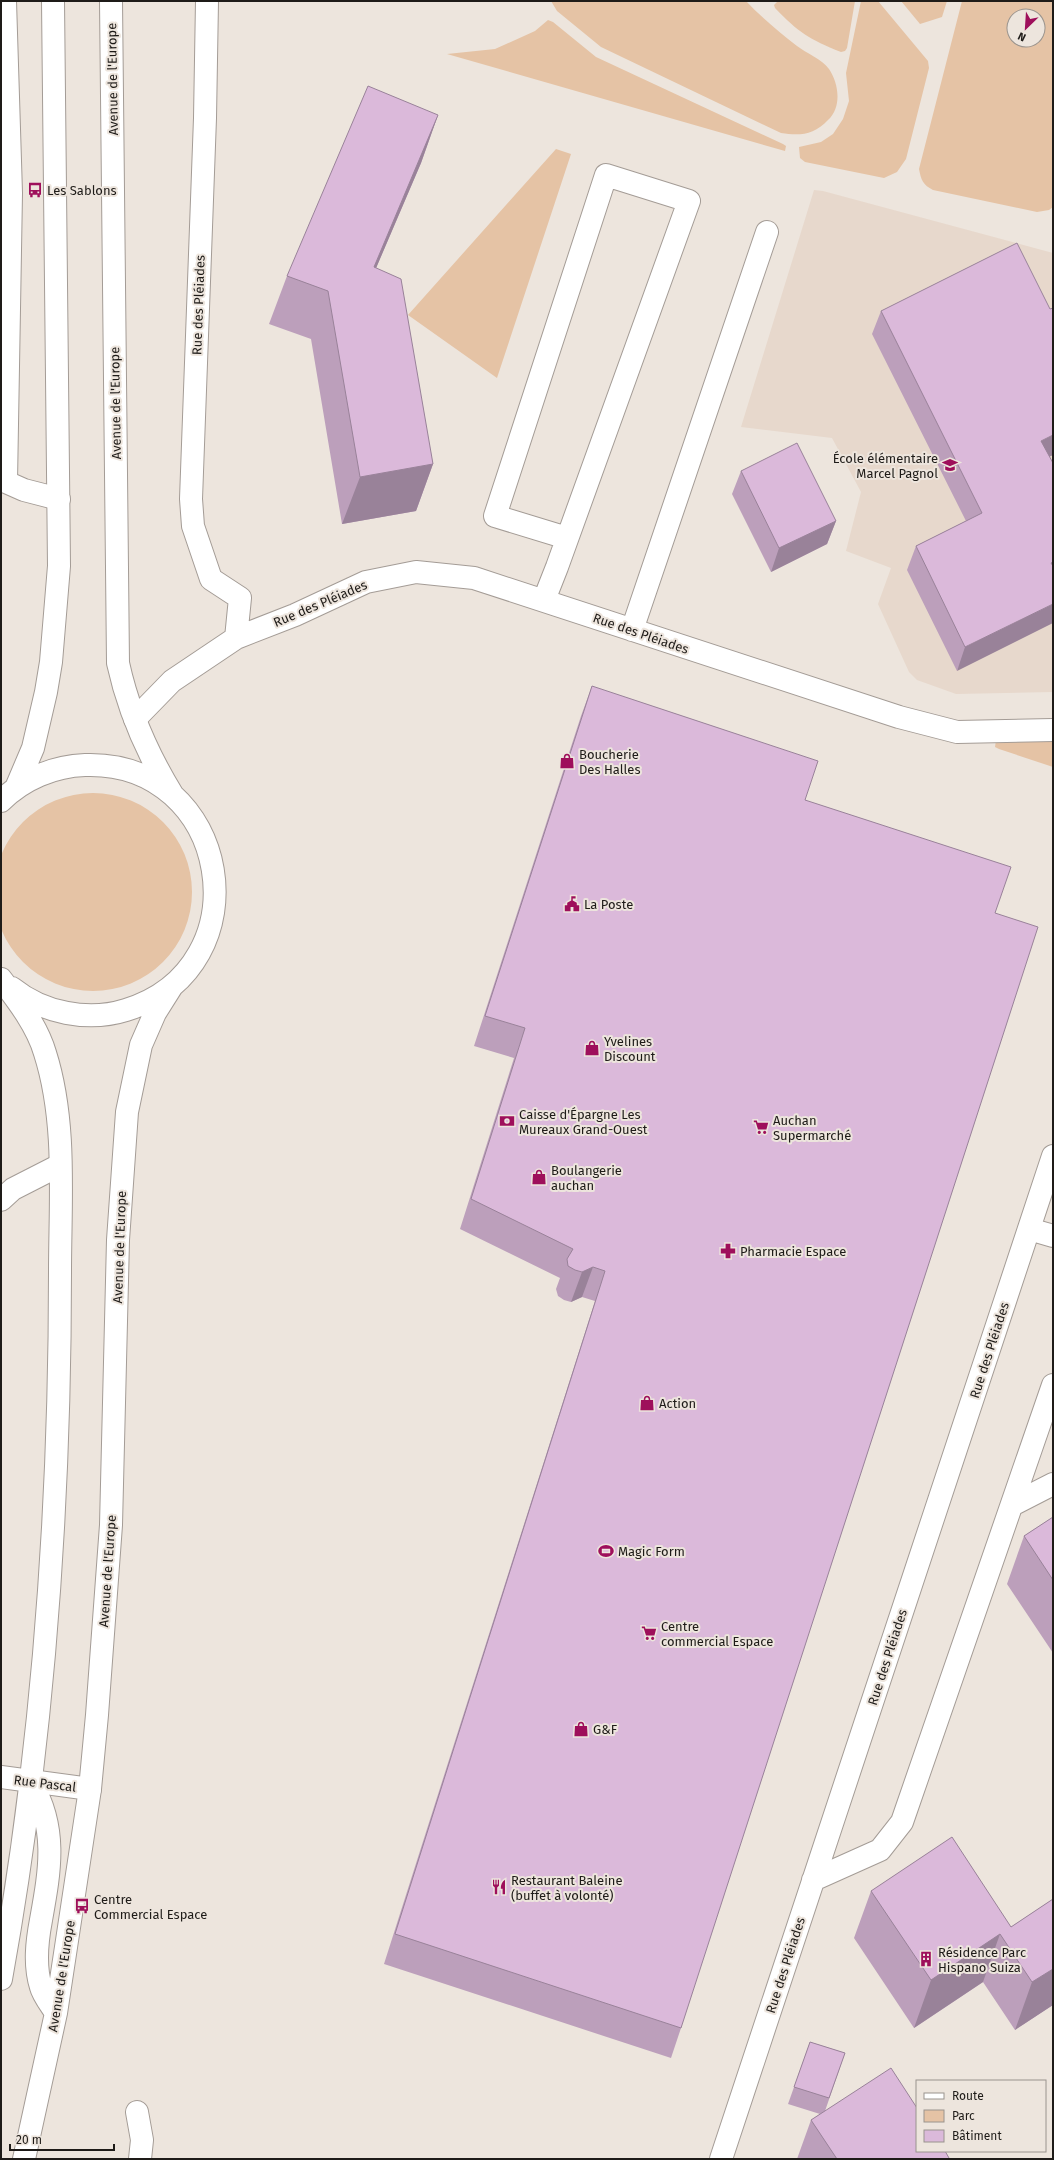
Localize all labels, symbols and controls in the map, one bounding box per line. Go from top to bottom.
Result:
north arrow [1006,8,1046,48]
street label: Avenue de l'Europe [104,23,121,135]
text: N [1016,29,1028,44]
bus stop icon: Les Sablons [26,181,44,199]
place label: Les Sablons [47,183,117,198]
street label: Rue des Pléiades [189,255,208,355]
street label: Avenue de l'Europe [107,347,124,459]
place label: École élémentaire Marcel Pagnol [833,451,938,481]
school or university icon: École élémentaire Marcel Pagnol [941,456,959,474]
street label: Rue des Pléiades [271,577,369,630]
street label: Rue des Pléiades [591,610,691,657]
place label: Boucherie Des Halles [579,747,640,777]
shop icon: Boucherie Des Halles [558,752,576,770]
public building icon: La Poste [563,895,581,913]
place label: La Poste [584,897,633,912]
place label: Yvelines Discount [604,1034,656,1064]
shop icon: Yvelines Discount [583,1039,601,1057]
place label: Caisse d'Épargne Les Mureaux Grand-Ouest [519,1107,648,1137]
bank icon: Caisse d'Épargne Les Mureaux Grand-Ouest [498,1112,516,1130]
place label: Auchan Supermarché [773,1113,851,1143]
supermarket icon: Auchan Supermarché [752,1118,770,1136]
place label: Boulangerie auchan [551,1163,622,1193]
shop icon: Boulangerie auchan [530,1168,548,1186]
street label: Avenue de l'Europe [110,1190,129,1304]
pharmacy icon: Pharmacie Espace [719,1242,737,1260]
place label: Pharmacie Espace [740,1244,846,1259]
street label: Rue des Pléiades [967,1300,1012,1400]
shop icon: Action [638,1394,656,1412]
place label: Action [659,1396,696,1411]
street label: Avenue de l'Europe [96,1514,119,1628]
sports icon: Magic Form [597,1542,615,1560]
place label: Magic Form [618,1544,685,1559]
street label: Rue des Pléiades [865,1607,910,1707]
place label: Centre commercial Espace [661,1619,773,1649]
supermarket icon: Centre commercial Espace [640,1624,658,1642]
shop icon: G&F [572,1720,590,1738]
place label: G&F [593,1722,618,1737]
street label: Rue Pascal [13,1772,77,1795]
place label: Restaurant Baleine (buffet à volonté) [511,1873,623,1903]
restaurant icon: Restaurant Baleine (buffet à volonté) [490,1878,508,1896]
place label: Centre Commercial Espace [94,1892,207,1922]
bus stop icon: Centre Commercial Espace [73,1897,91,1915]
street label: Rue des Pléiades [763,1915,808,2015]
street label: Avenue de l'Europe [45,1919,78,2033]
place label: Résidence Parc Hispano Suiza [938,1945,1026,1975]
building icon: Résidence Parc Hispano Suiza [917,1950,935,1968]
legend [916,2080,1046,2152]
text: Route [952,2089,984,2103]
text: Parc [952,2109,975,2123]
scale bar [10,2126,114,2152]
text: Bâtiment [952,2129,1002,2143]
text: 20 m [16,2133,42,2147]

